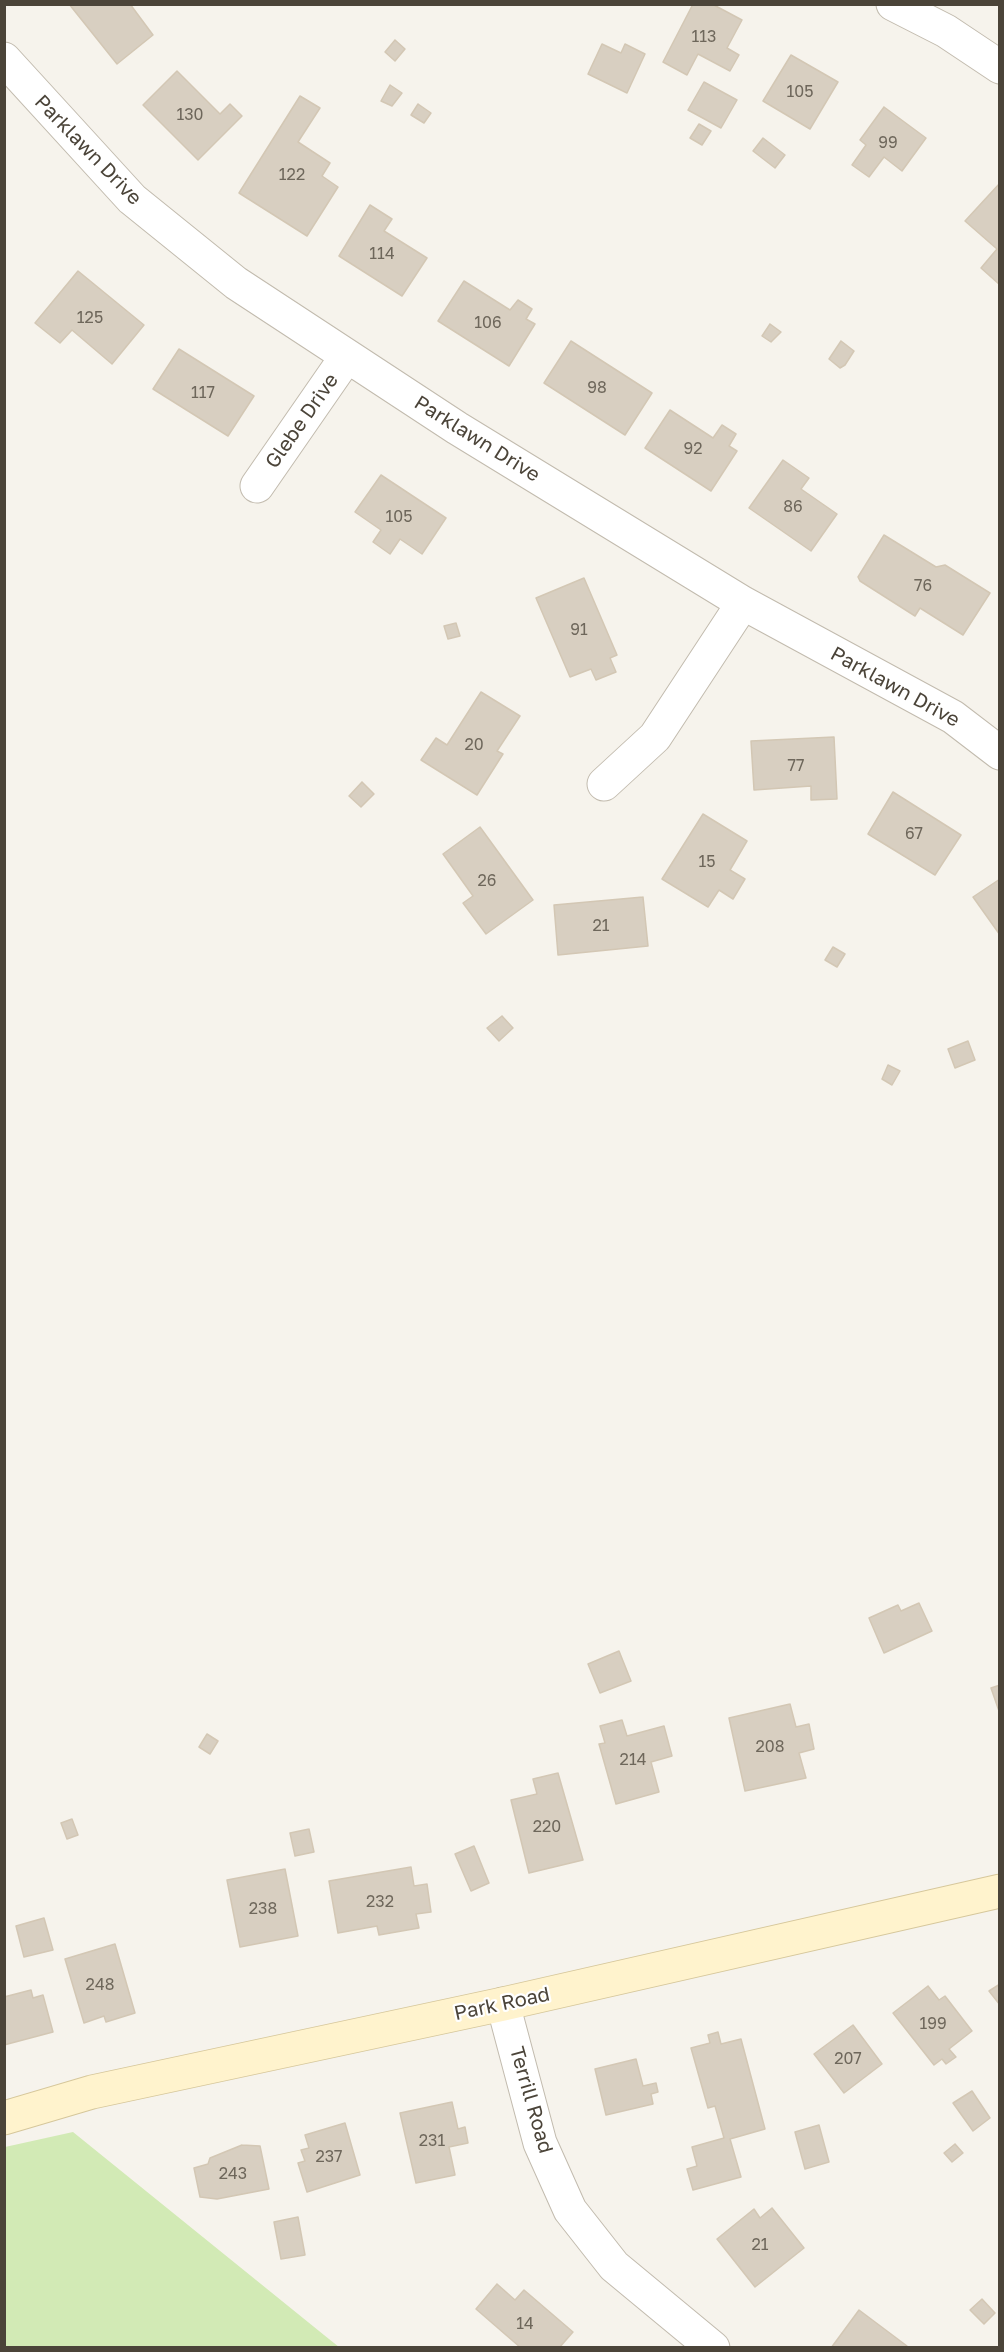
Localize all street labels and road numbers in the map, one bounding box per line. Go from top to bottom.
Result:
street label: Parklawn Drive [29,90,147,210]
street label: Glebe Drive [261,369,343,473]
street label: Parklawn Drive [410,391,544,487]
street label: Parklawn Drive [826,642,964,732]
street label: Park Road [452,1982,552,2026]
street label: Terrill Road [504,2044,558,2156]

